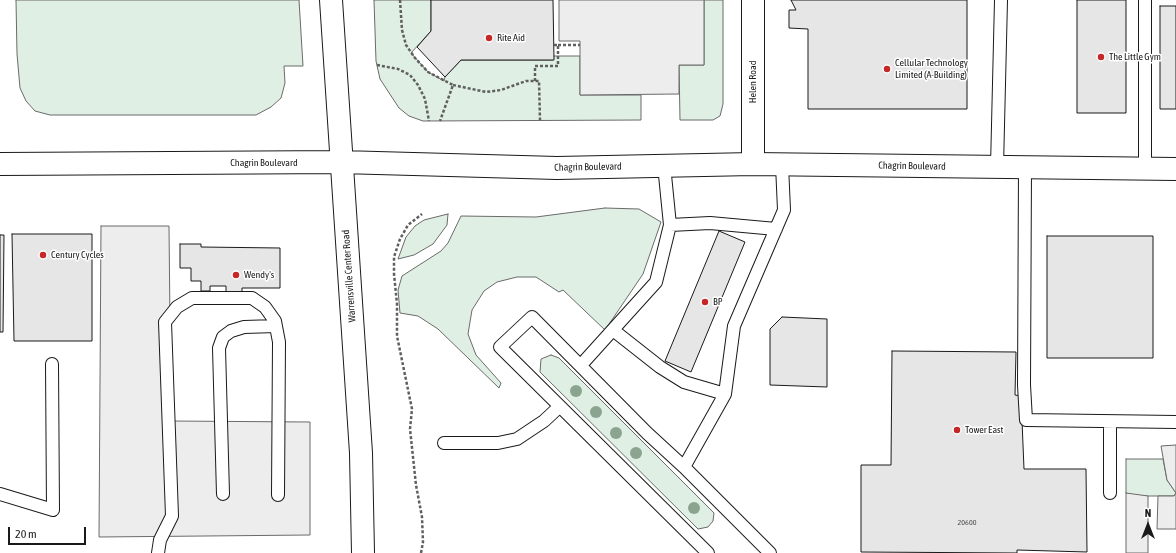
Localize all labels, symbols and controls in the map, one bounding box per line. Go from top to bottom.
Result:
place label: Rite Aid [497,32,525,44]
marker: Rite Aid [484,33,494,43]
place label: The Little Gym [1109,51,1161,63]
marker: The Little Gym [1096,52,1106,62]
place label: Cellular Technology Limited (A-Building) [895,57,968,80]
street label: Helen Road [747,61,759,103]
marker: Cellular Technology Limited (A-Building) [882,64,892,74]
street label: Chagrin Boulevard [230,157,298,169]
street label: Chagrin Boulevard [878,159,946,173]
street label: Chagrin Boulevard [554,160,622,174]
street label: Warrensville Center Road [340,229,358,323]
place label: Century Cycles [51,249,104,261]
marker: Century Cycles [38,250,48,260]
place label: Wendy's [244,269,274,281]
marker: Wendy's [231,270,241,280]
place label: BP [713,296,723,308]
marker: BP [700,297,710,307]
place label: Tower East [965,424,1003,436]
marker: Tower East [952,425,962,435]
north arrow [1128,505,1168,545]
text: N [1145,507,1151,519]
house number: 20600 [958,517,976,527]
scale bar [10,519,88,545]
text: 20 m [15,527,37,541]

